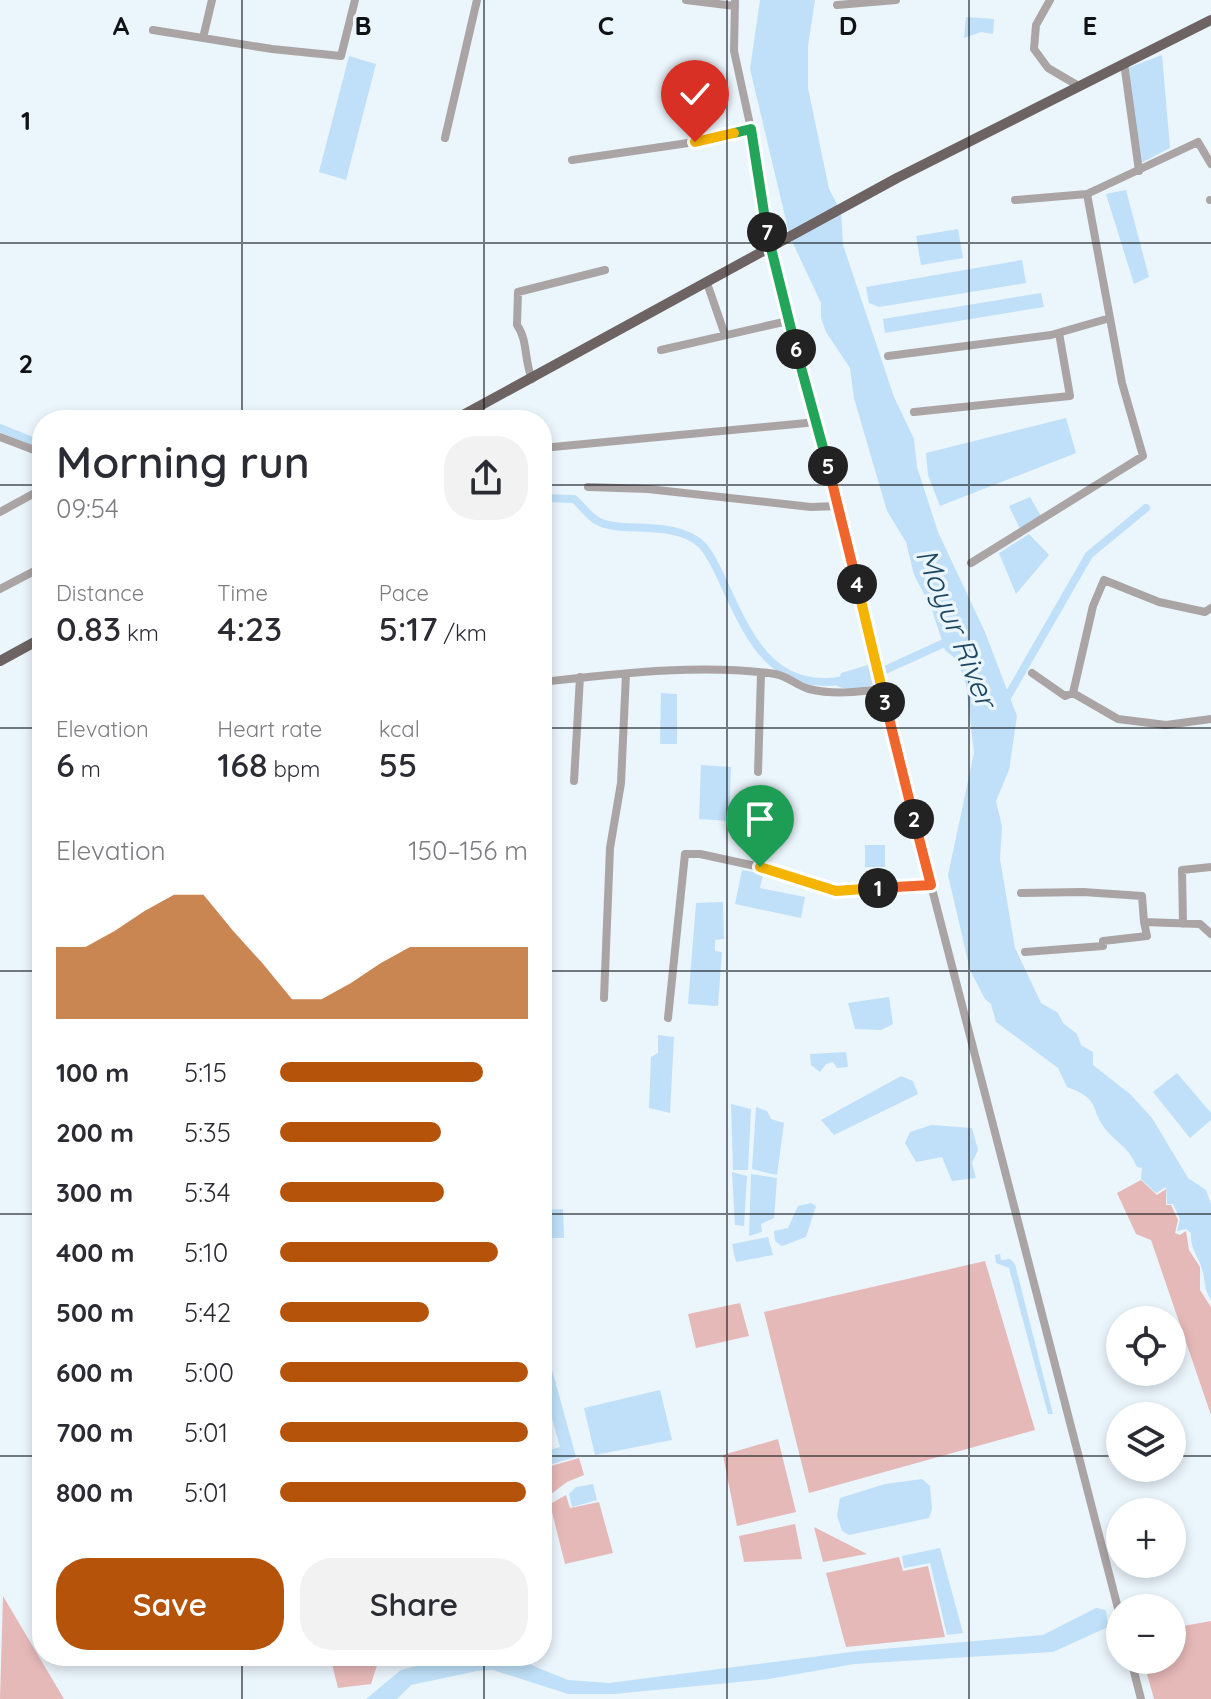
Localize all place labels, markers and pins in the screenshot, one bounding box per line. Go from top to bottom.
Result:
pin [661,60,729,142]
pin: 7 [747,212,787,252]
pin: 6 [776,329,816,369]
pin: 5 [808,446,848,486]
pin: 4 [837,564,877,604]
pin: 3 [865,682,905,722]
pin [726,785,794,867]
pin: 2 [894,799,934,839]
pin: 1 [858,868,898,908]

